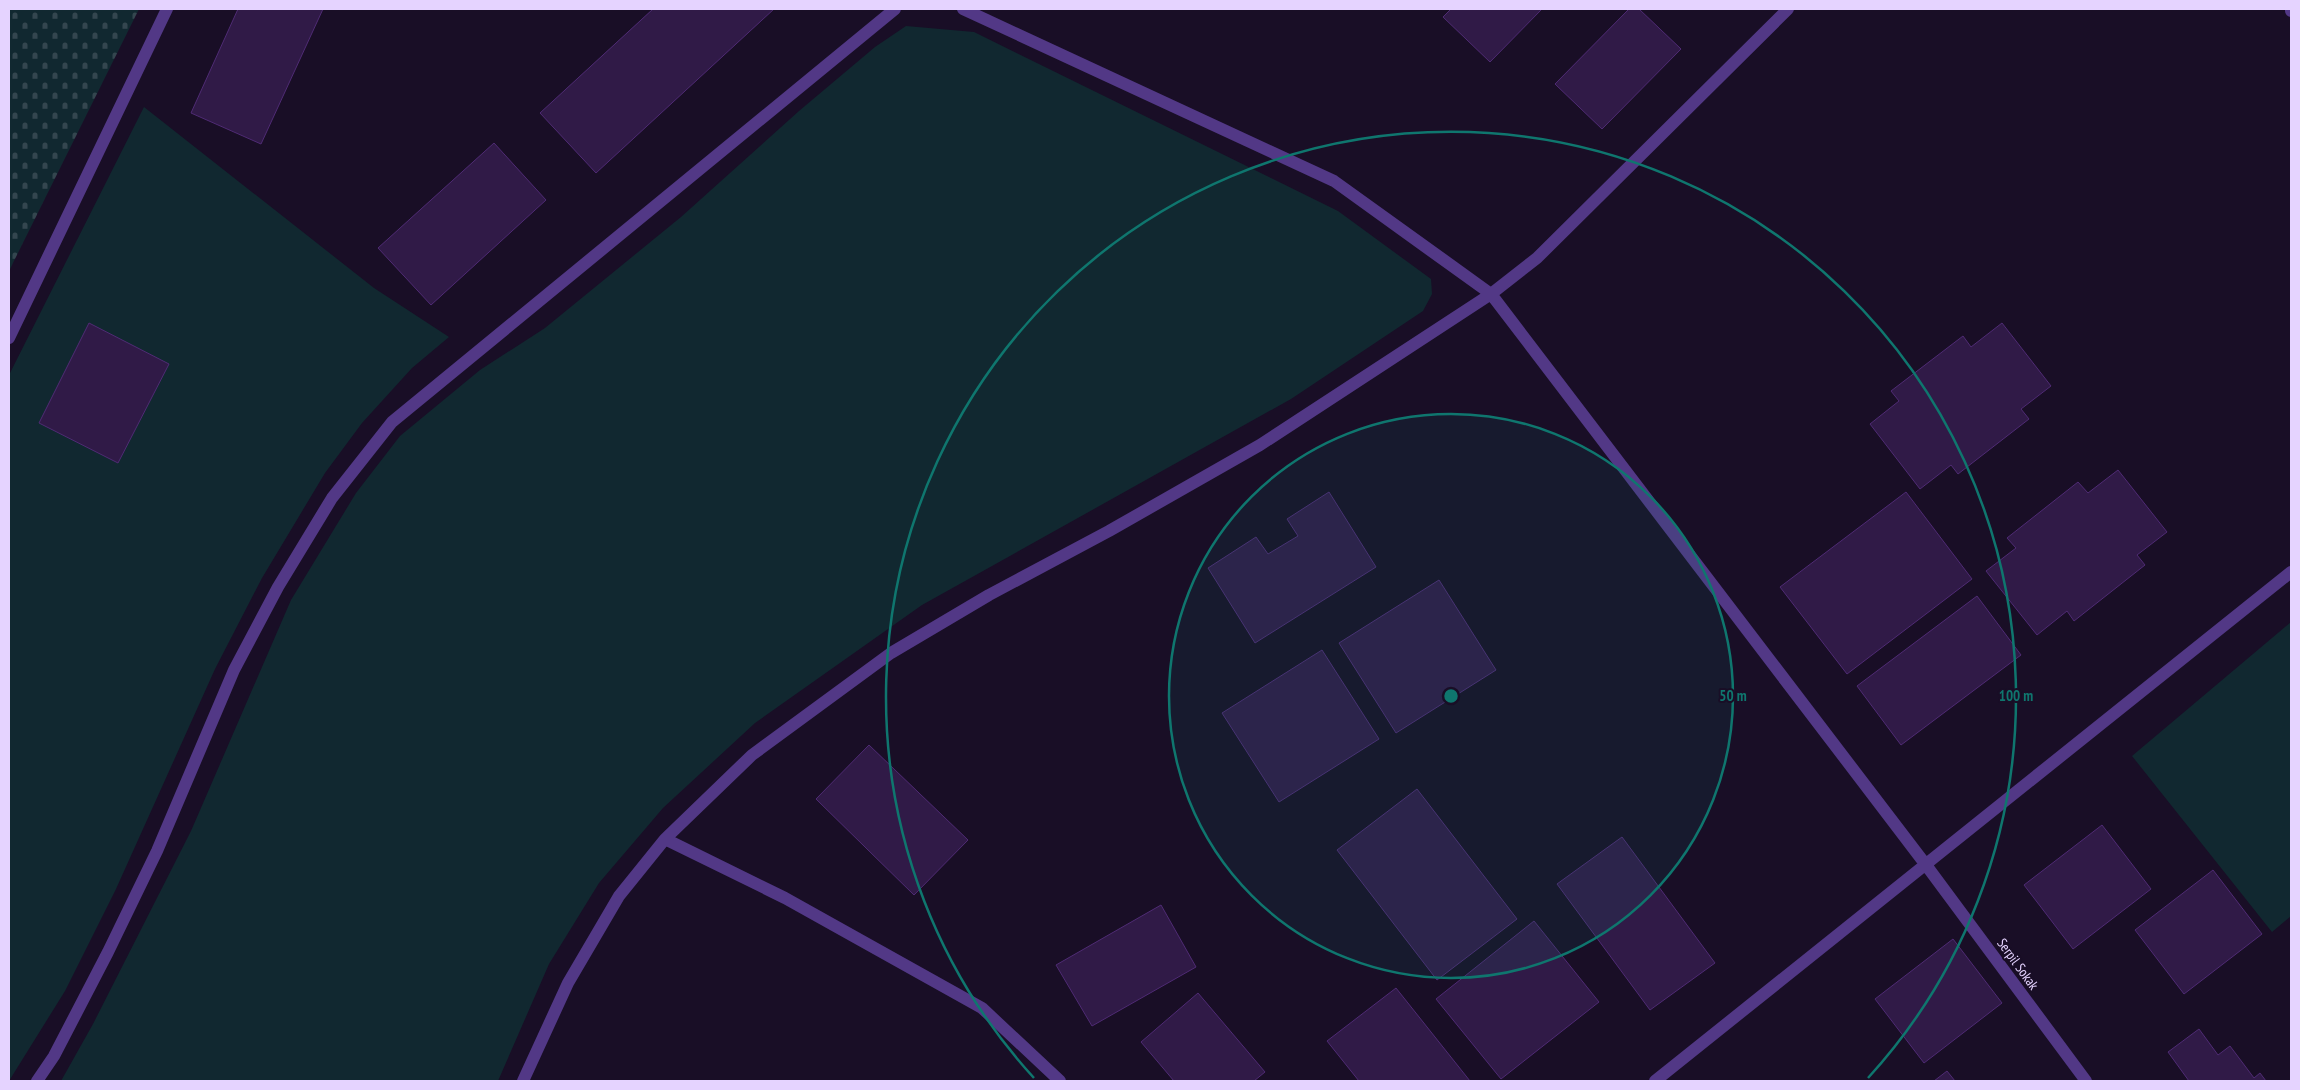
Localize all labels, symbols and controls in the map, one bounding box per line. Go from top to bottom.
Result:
text: 50 m [1719,686,1747,705]
text: 100 m [1999,686,2033,705]
centre of rings [1442,687,1460,705]
street label: Serpil Sokak [1993,935,2043,994]

